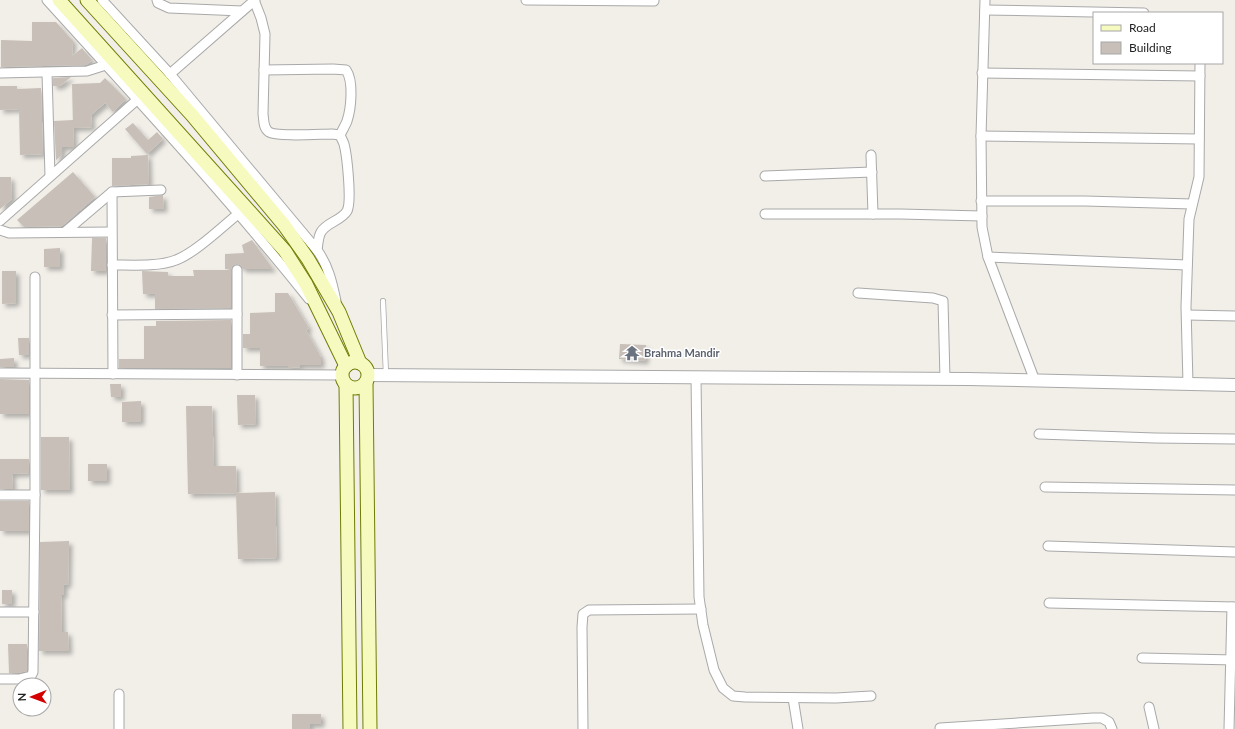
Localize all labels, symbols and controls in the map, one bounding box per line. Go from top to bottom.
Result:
legend [1093,12,1223,64]
text: Road [1129,20,1156,35]
text: Building [1129,40,1172,55]
temple icon: Brahma Mandir [623,344,641,362]
place label: Brahma Mandir [644,346,721,359]
north arrow [12,677,52,717]
text: N [15,693,28,702]

